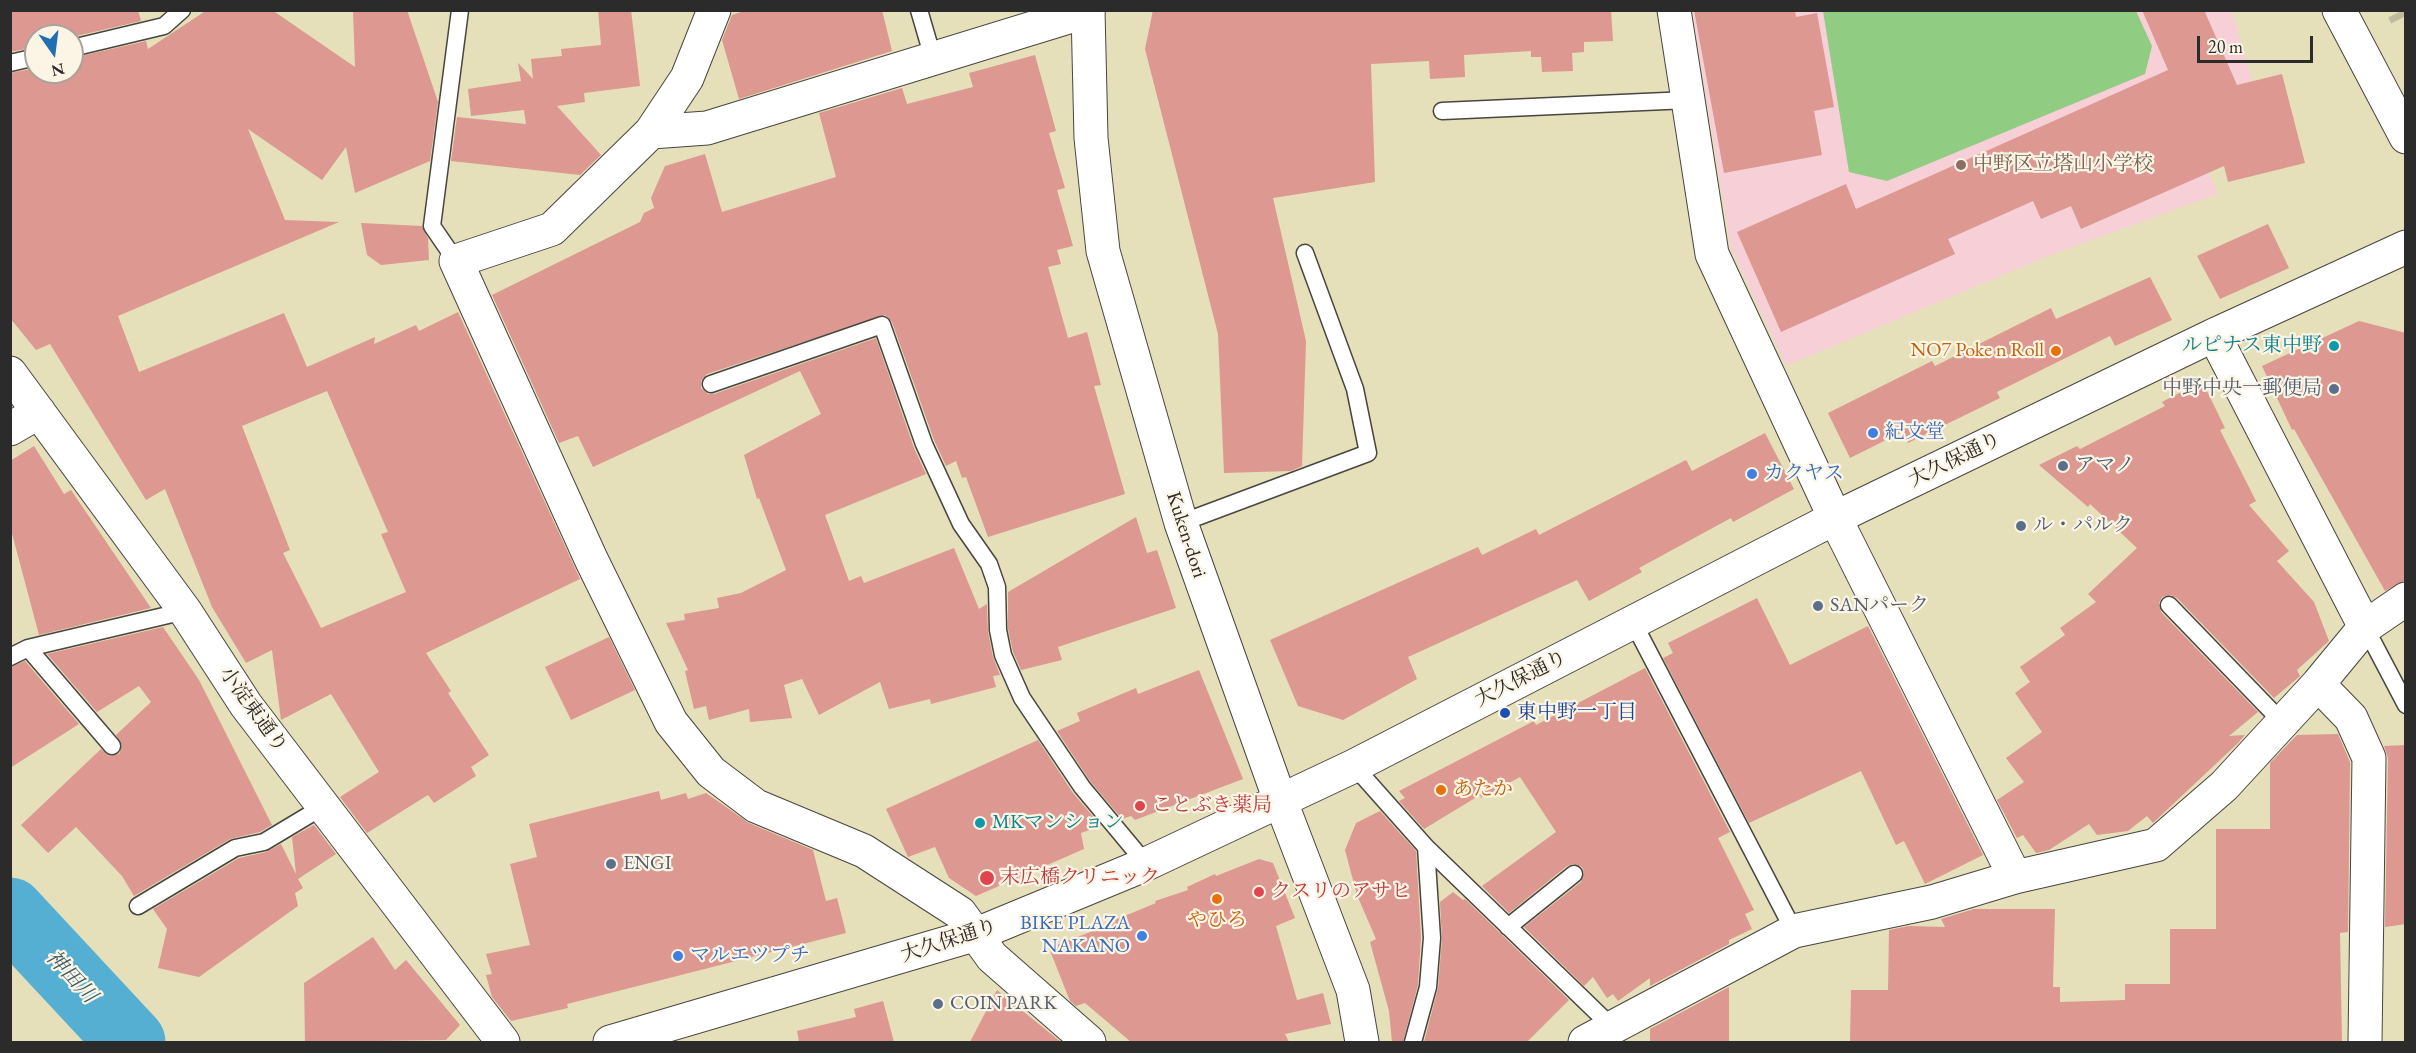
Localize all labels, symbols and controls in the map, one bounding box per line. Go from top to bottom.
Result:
north arrow [24,24,84,84]
scale bar [2200,24,2316,62]
text: 20 m [2208,35,2243,58]
text: N [49,58,67,82]
place label: 中野区立塔山小学校 [1973,153,2153,177]
marker: 中野区立塔山小学校 [1954,158,1968,172]
place label: ルピナス東中野 [2182,334,2322,358]
place label: NO7 Poke n Roll [1910,339,2044,363]
marker: ルピナス東中野 [2327,339,2341,353]
marker: NO7 Poke n Roll [2049,344,2063,358]
place label: 中野中央一郵便局 [2162,377,2322,401]
marker: 中野中央一郵便局 [2327,382,2341,396]
place label: 紀文堂 [1885,421,1945,445]
marker: 紀文堂 [1866,426,1880,440]
street label: 大久保通り [1905,427,2005,493]
place label: アマノ [2075,454,2135,478]
marker: アマノ [2056,459,2070,473]
place label: カクヤス [1764,462,1844,486]
marker: カクヤス [1745,467,1759,481]
street label: Kuken-dori [1161,489,1211,581]
place label: ル・パルク [2033,514,2133,538]
marker: ル・パルク [2014,519,2028,533]
place label: SANパーク [1830,594,1929,618]
marker: SANパーク [1811,599,1825,613]
street label: 大久保通り [1471,646,1571,712]
street label: 小淀東通り [214,662,292,758]
place label: 東中野一丁目 [1517,701,1637,725]
marker: 東中野一丁目 [1498,706,1512,720]
place label: あたか [1453,778,1513,802]
marker: あたか [1434,783,1448,797]
place label: ことぶき薬局 [1152,794,1272,818]
marker: ことぶき薬局 [1133,799,1147,813]
place label: MKマンション [992,811,1124,835]
marker: MKマンション [973,816,987,830]
place label: ENGI [623,852,671,876]
marker: ENGI [604,857,618,871]
place label: 末広橋クリニック [1000,866,1160,890]
marker: 末広橋クリニック [978,869,996,887]
place label: クスリのアサヒ [1271,880,1411,904]
marker: クスリのアサヒ [1252,885,1266,899]
marker: やひろ [1210,892,1224,906]
place label: やひろ [1187,909,1247,933]
place label: BIKE PLAZA NAKANO [1020,912,1130,959]
street label: 大久保通り [898,914,1000,968]
marker: BIKE PLAZA NAKANO [1135,929,1149,943]
place label: マルエツプチ [690,944,810,968]
water label: 神田川 [40,945,102,1009]
marker: マルエツプチ [671,949,685,963]
place label: COIN PARK [950,992,1057,1016]
marker: COIN PARK [931,997,945,1011]

